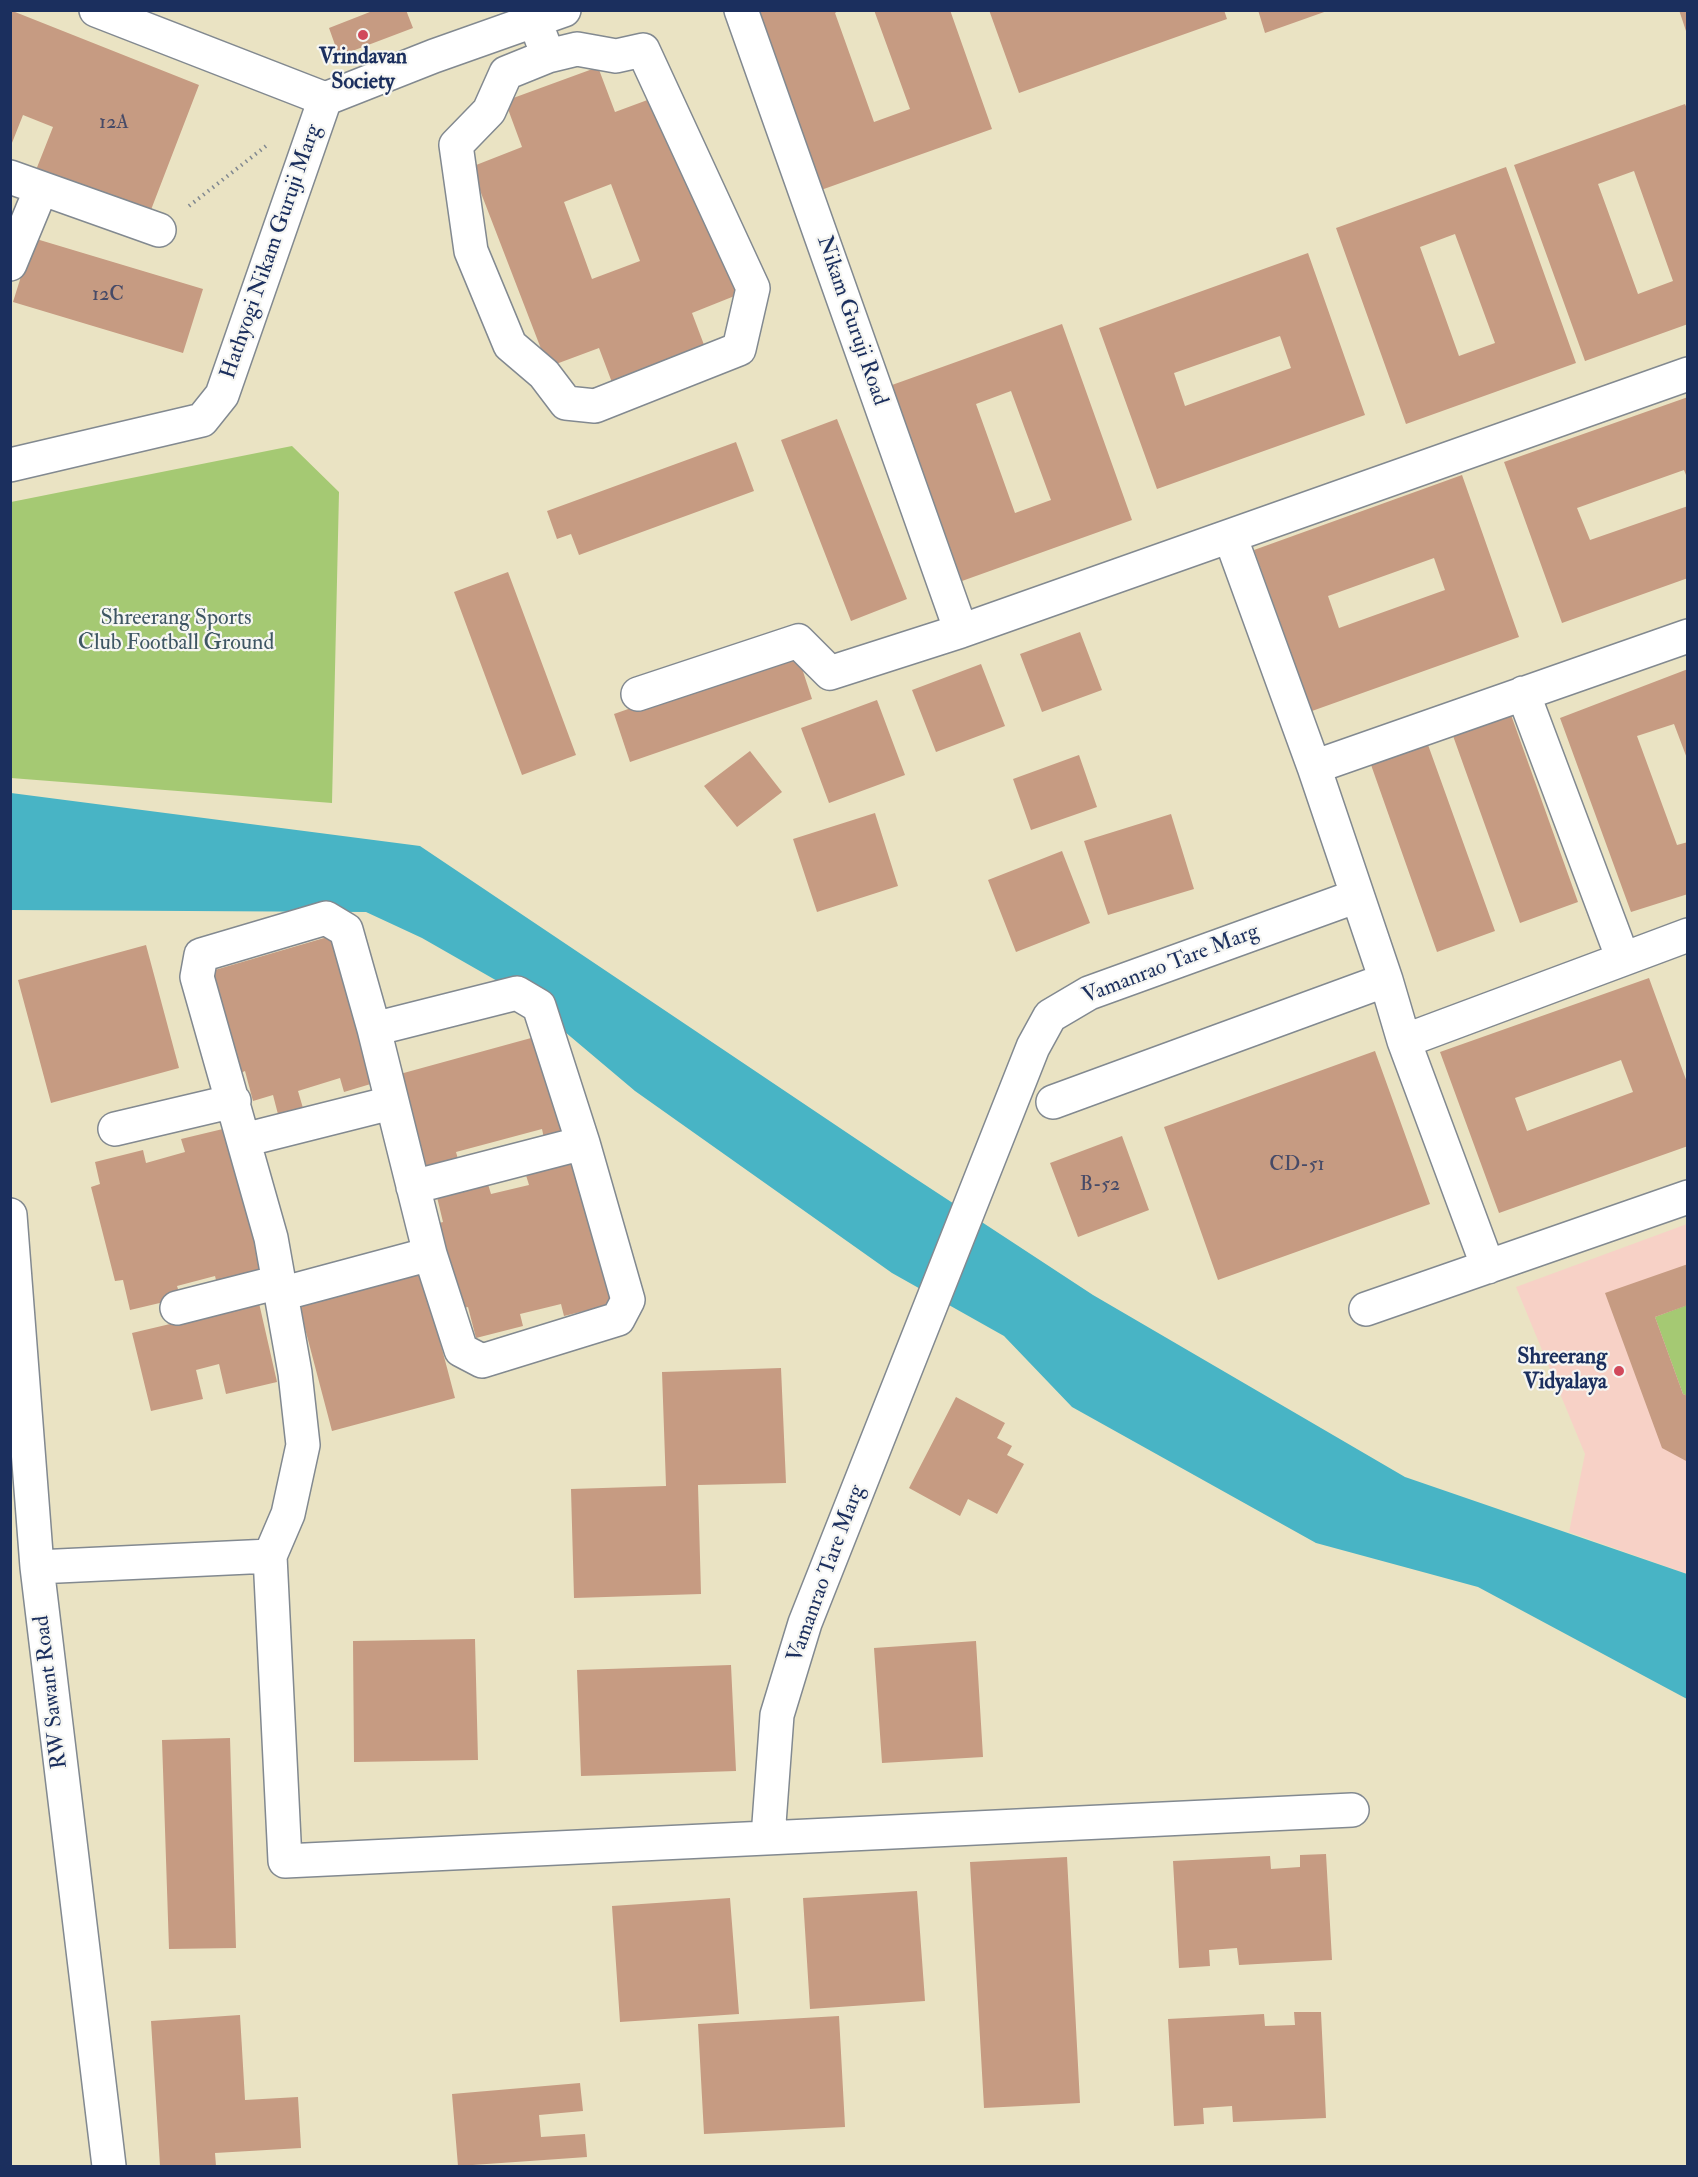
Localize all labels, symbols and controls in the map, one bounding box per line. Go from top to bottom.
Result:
marker: Vrindavan Society [356,28,370,42]
place label: Vrindavan Society [319,45,407,96]
house number: 12A [99,112,129,136]
street label: Hathyogi Nikam Guruji Marg [216,121,328,383]
street label: Nikam Guruji Road [810,233,892,409]
house number: 12C [92,284,124,308]
park label: Shreerang Sports Club Football Ground [78,606,274,658]
street label: Vamanrao Tare Marg [1079,919,1263,1011]
house number: CD-51 [1269,1154,1325,1178]
house number: B-52 [1080,1174,1120,1198]
place label: Shreerang Vidyalaya [1517,1345,1607,1396]
marker: Shreerang Vidyalaya [1612,1364,1626,1378]
street label: Vamanrao Tare Marg [783,1482,871,1666]
street label: RW Sawant Road [29,1614,75,1770]

